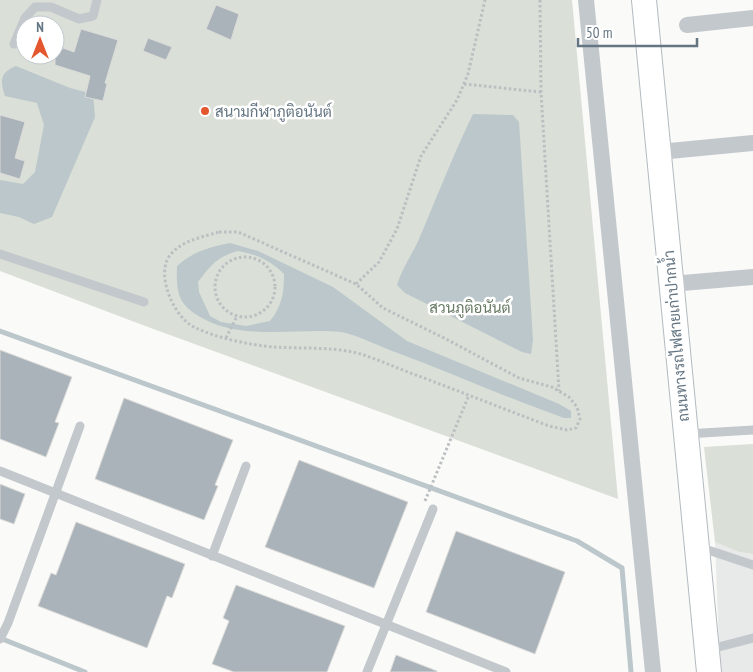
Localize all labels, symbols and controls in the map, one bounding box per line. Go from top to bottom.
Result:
north arrow [15,15,65,65]
scale bar [578,15,697,47]
text: N [36,18,44,36]
text: 50 m [586,23,612,42]
place label: สนามกีฬาภูติอนันต์ [215,102,332,122]
marker: สนามกีฬาภูติอนันต์ [199,105,211,117]
street label: ถนนทางรถไฟสายเก่าปากน้ำ [656,249,693,423]
park label: สวนภูติอนันต์ [429,298,511,318]

